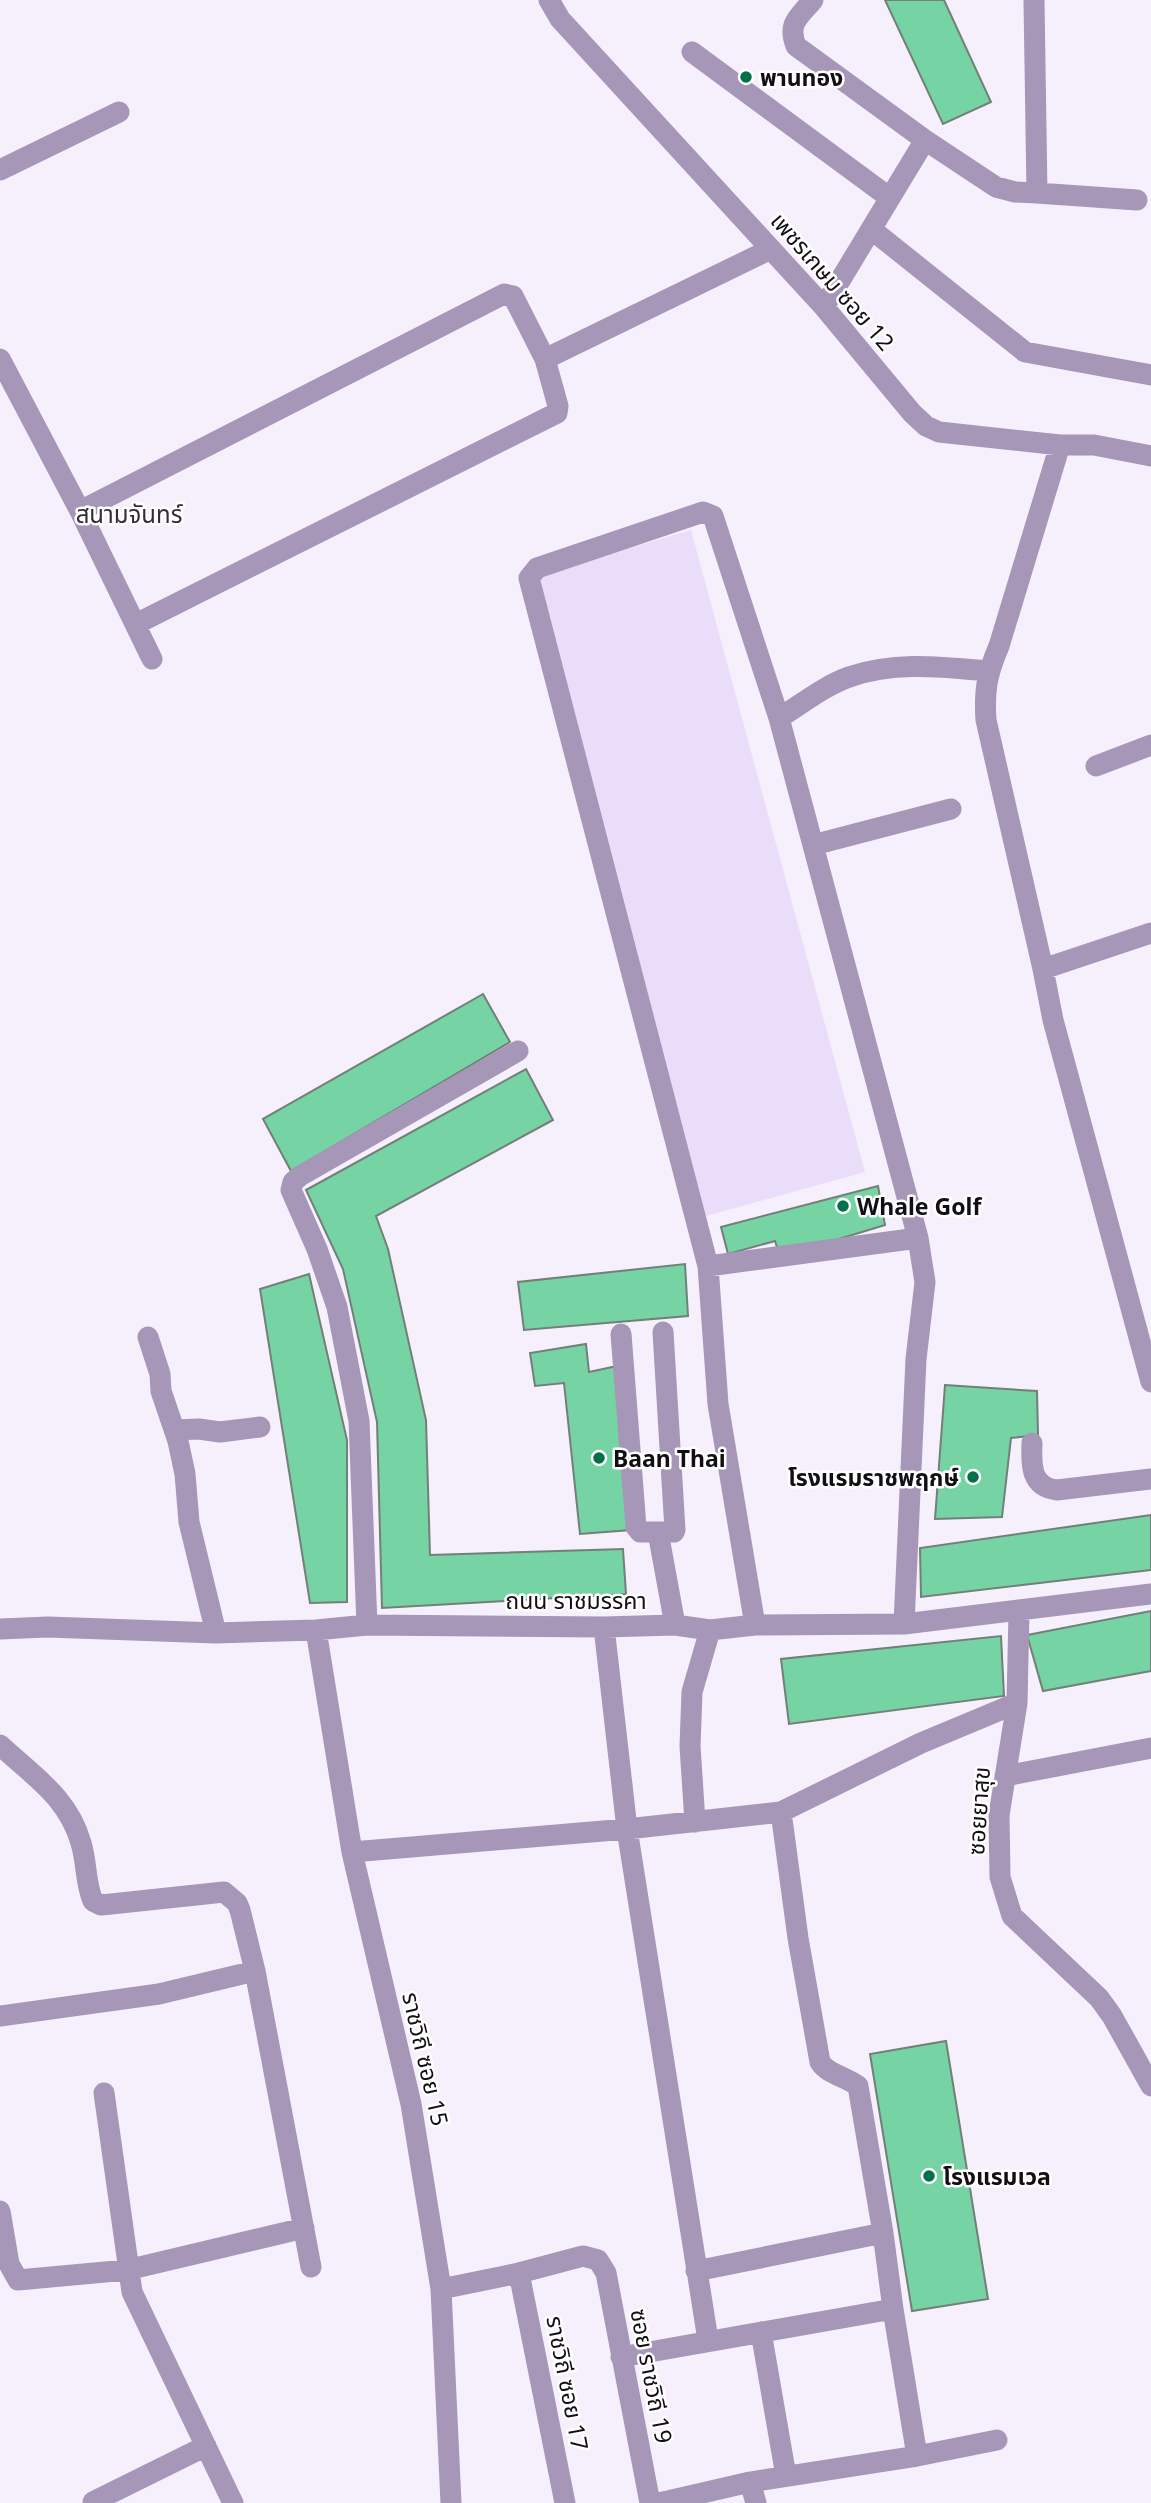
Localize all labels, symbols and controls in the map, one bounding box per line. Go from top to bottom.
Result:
place label: พานทอง [760,61,843,93]
marker: พานทอง [738,69,754,85]
street label: เพชรเกษม ซอย 12 [764,205,902,357]
district label: สนามจันทร์ [76,497,184,530]
place label: Whale Golf [857,1190,982,1222]
marker: Whale Golf [835,1198,851,1214]
place label: Baan Thai [613,1442,726,1474]
marker: Baan Thai [591,1450,607,1466]
place label: โรงแรมราชพฤกษ์ [788,1461,959,1493]
marker: โรงแรมราชพฤกษ์ [965,1469,981,1485]
street label: ถนน ราชมรรคา [505,1584,647,1616]
street label: ซอยยาสุข [959,1766,997,1856]
street label: ราชวิถี ซอย 15 [395,1989,457,2129]
place label: โรงแรมเวล [943,2160,1051,2192]
marker: โรงแรมเวล [921,2168,937,2184]
street label: ซอย ราชวิถี 19 [623,2306,681,2446]
street label: ราชวิถี ซอย 17 [539,2313,597,2453]

